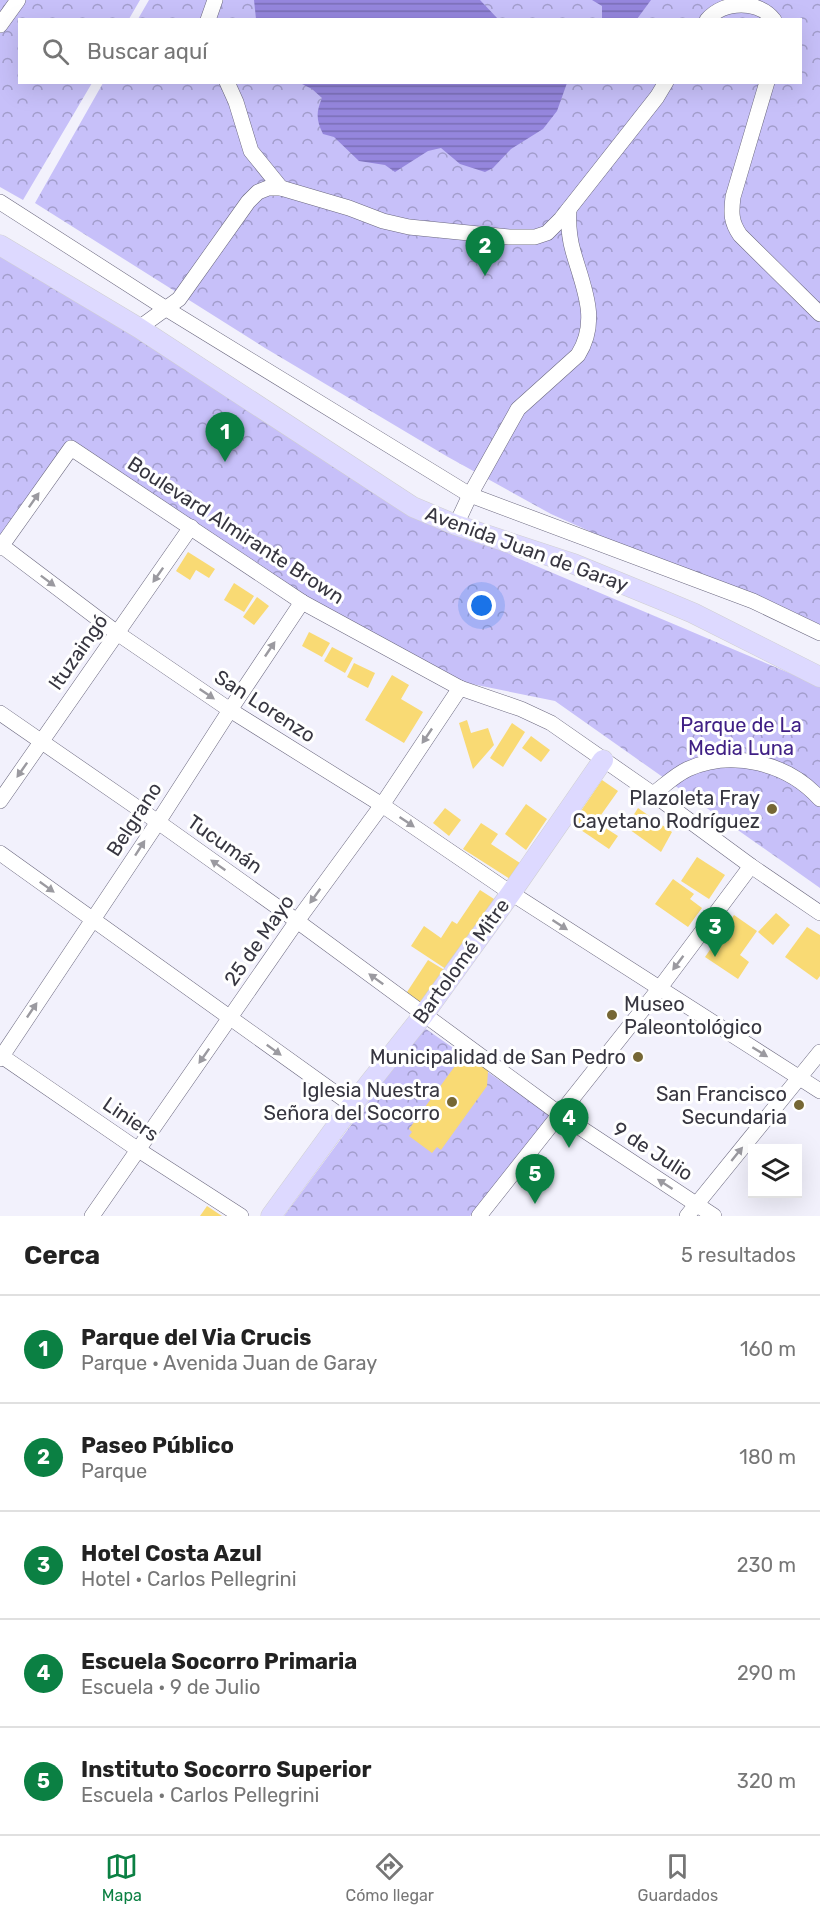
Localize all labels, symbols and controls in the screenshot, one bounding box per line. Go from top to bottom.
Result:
search box [18,18,802,84]
icon: search [39,35,72,68]
text: Buscar aquí [87,38,208,65]
pin: 2 [466,226,504,276]
pin: 1 [206,412,244,462]
street label: Boulevard Almirante Brown [123,451,349,609]
one-way arrow [28,493,40,509]
street label: Avenida Juan de Garay [422,501,632,597]
one-way arrow [153,567,164,583]
one-way arrow [40,575,56,587]
your location [467,591,496,620]
street label: Ituzaingó [43,610,113,694]
one-way arrow [264,642,276,658]
street label: San Lorenzo [210,665,320,747]
one-way arrow [199,688,215,699]
park label: Parque de La Media Luna [680,713,802,760]
one-way arrow [422,728,433,745]
one-way arrow [16,761,28,777]
street label: Belgrano [101,777,167,861]
place label: Plazoleta Fray Cayetano Rodríguez [573,786,760,833]
marker: Plazoleta Fray Cayetano Rodríguez [765,802,779,816]
street label: Tucumán [183,809,267,879]
one-way arrow [398,816,414,828]
one-way arrow [135,839,146,856]
one-way arrow [211,859,227,871]
one-way arrow [40,881,55,893]
one-way arrow [309,887,321,903]
street label: 25 de Mayo [219,890,299,990]
street label: Bartolomé Mitre [408,894,514,1028]
pin: 3 [696,908,734,957]
one-way arrow [552,919,568,931]
one-way arrow [673,956,685,971]
one-way arrow [369,974,384,986]
place label: Museo Paleontológico [624,992,762,1039]
one-way arrow [27,1002,38,1018]
marker: Museo Paleontológico [605,1008,619,1022]
one-way arrow [266,1044,282,1056]
place label: Municipalidad de San Pedro [370,1045,626,1069]
one-way arrow [198,1047,210,1063]
one-way arrow [752,1047,768,1058]
marker: Municipalidad de San Pedro [631,1050,645,1064]
place label: Iglesia Nuestra Señora del Socorro [264,1078,440,1125]
place label: San Francisco Secundaria [656,1082,787,1129]
street label: Liniers [99,1092,163,1146]
marker: Iglesia Nuestra Señora del Socorro [445,1095,459,1109]
pin: 4 [550,1098,588,1148]
marker: San Francisco Secundaria [792,1098,806,1112]
street label: 9 de Julio [608,1116,698,1186]
map controls [748,1144,802,1198]
button: layers [748,1144,802,1198]
one-way arrow [730,1146,743,1162]
pin: 5 [516,1154,554,1204]
one-way arrow [658,1178,674,1190]
text: Cerca [24,1240,100,1271]
text: 5 resultados [681,1243,796,1267]
text: Parque del Via Crucis [81,1324,312,1351]
text: 1 [39,1337,48,1361]
text: 160 m [740,1337,796,1361]
text: Parque · Avenida Juan de Garay [81,1351,377,1375]
text: Paseo Público [81,1432,234,1459]
text: 2 [37,1445,50,1469]
text: 180 m [739,1445,796,1469]
text: Parque [81,1459,147,1483]
text: Hotel Costa Azul [81,1540,262,1567]
text: 3 [37,1553,50,1577]
text: 230 m [737,1553,796,1577]
text: Hotel · Carlos Pellegrini [81,1567,297,1591]
text: Escuela Socorro Primaria [81,1648,357,1675]
text: 4 [37,1661,50,1685]
text: 290 m [737,1661,796,1685]
text: Escuela · 9 de Julio [81,1675,260,1699]
text: Instituto Socorro Superior [81,1756,372,1783]
text: 5 [37,1769,50,1793]
text: 320 m [737,1769,796,1793]
text: Escuela · Carlos Pellegrini [81,1783,319,1807]
tab: Mapa [102,1850,142,1905]
tab: Cómo llegar [346,1850,434,1905]
tab: Guardados [638,1850,718,1905]

